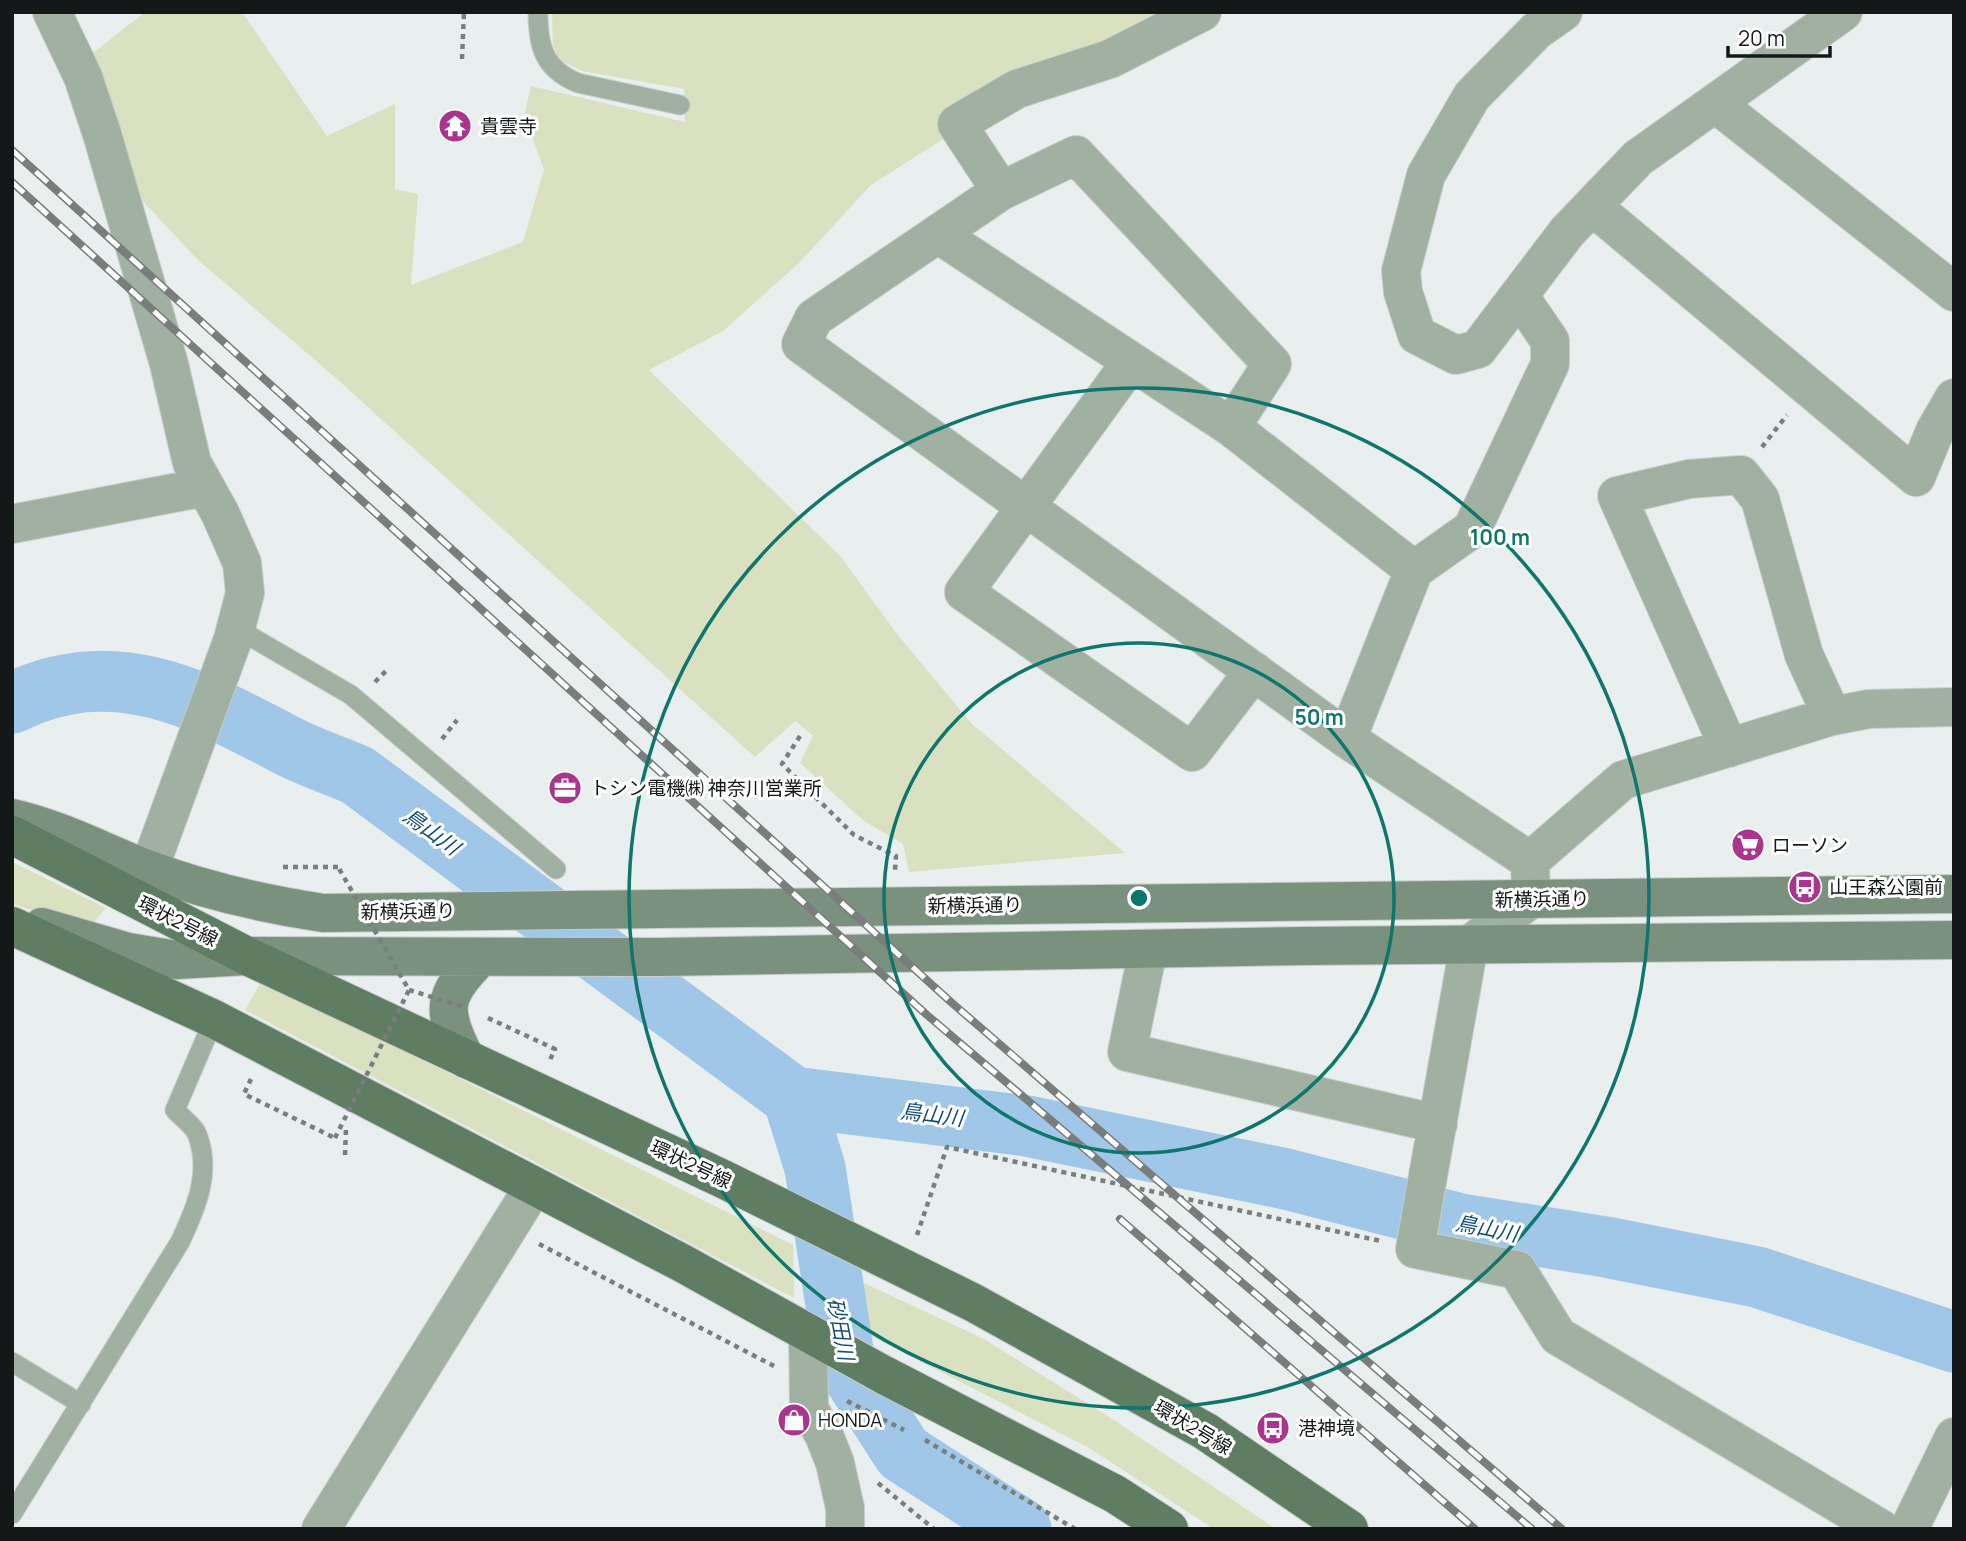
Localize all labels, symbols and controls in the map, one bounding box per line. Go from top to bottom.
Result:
scale bar [1728,14,1829,58]
text: 20 m [1738,24,1785,52]
temple icon: 貴雲寺 [436,107,474,145]
place label: 貴雲寺 [480,113,537,139]
text: 100 m [1470,523,1530,551]
text: 50 m [1294,703,1344,731]
office icon: トシン電機㈱ 神奈川営業所 [546,769,584,807]
place label: トシン電機㈱ 神奈川営業所 [590,775,822,801]
water label: 鳥山川 [398,801,467,862]
supermarket icon: ローソン [1729,826,1767,864]
place label: ローソン [1772,832,1848,858]
bus stop icon: 山王森公園前 [1786,868,1824,906]
place label: 山王森公園前 [1829,874,1943,900]
street label: 新横浜通り [1494,885,1590,913]
centre of rings [1127,886,1151,910]
street label: 環状2号線 [133,890,223,952]
street label: 新横浜通り [927,891,1023,919]
street label: 新横浜通り [360,897,456,925]
water label: 鳥山川 [899,1096,967,1132]
street label: 環状2号線 [646,1134,736,1194]
water label: 鳥山川 [1453,1208,1523,1248]
water label: 砂田川 [821,1295,861,1365]
street label: 環状2号線 [1149,1393,1237,1461]
shop icon: HONDA [775,1401,813,1439]
place label: HONDA [818,1407,882,1433]
bus stop icon: 港神境 [1254,1409,1292,1447]
place label: 港神境 [1298,1415,1355,1441]

